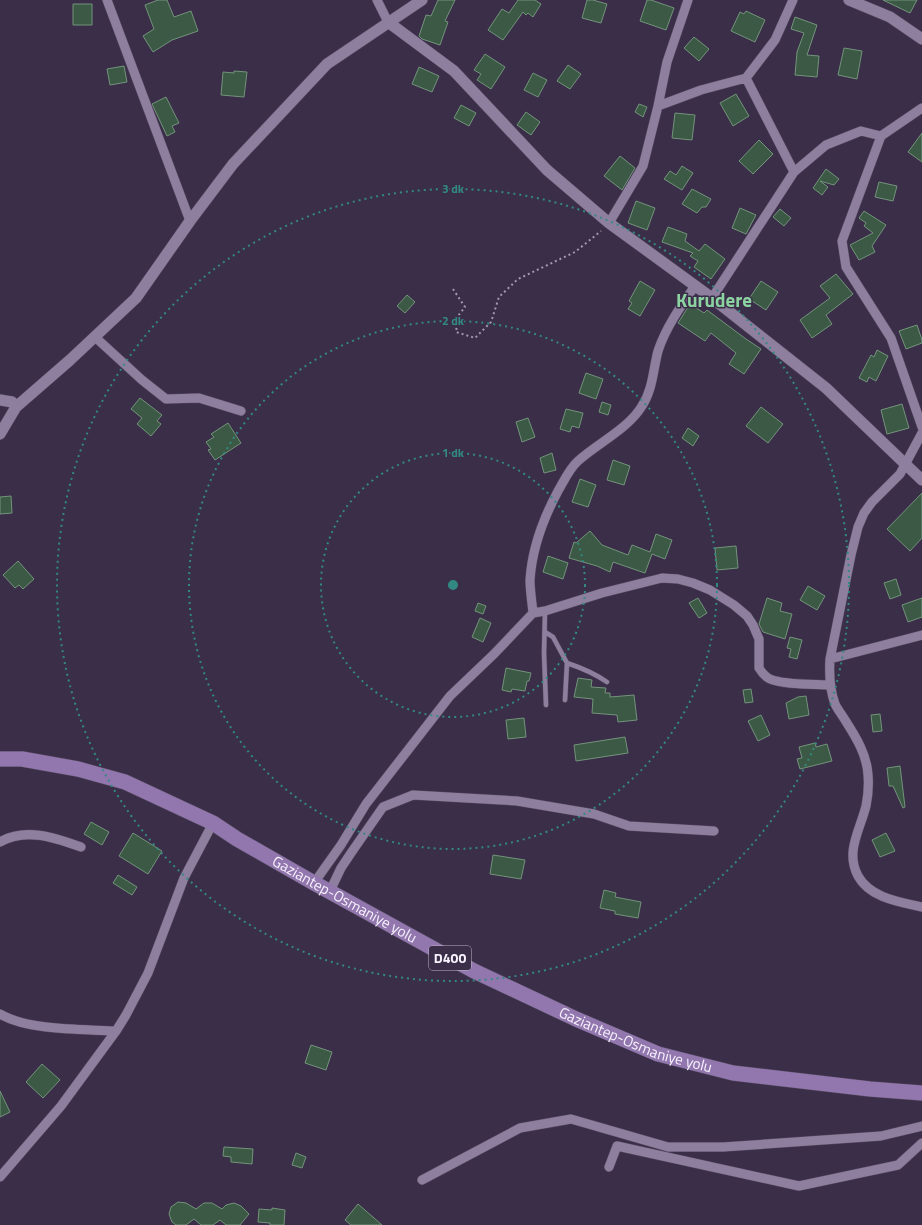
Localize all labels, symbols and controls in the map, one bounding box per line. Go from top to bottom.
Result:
text: 3 dk [442,179,465,198]
district label: Kurudere [676,285,752,314]
text: 2 dk [442,311,465,330]
text: 1 dk [442,443,465,462]
centre of rings [446,578,460,592]
street label: Gaziantep-Osmaniye yolu [268,849,421,949]
road number: D400 [429,946,471,970]
street label: Gaziantep-Osmaniye yolu [555,1001,715,1078]

